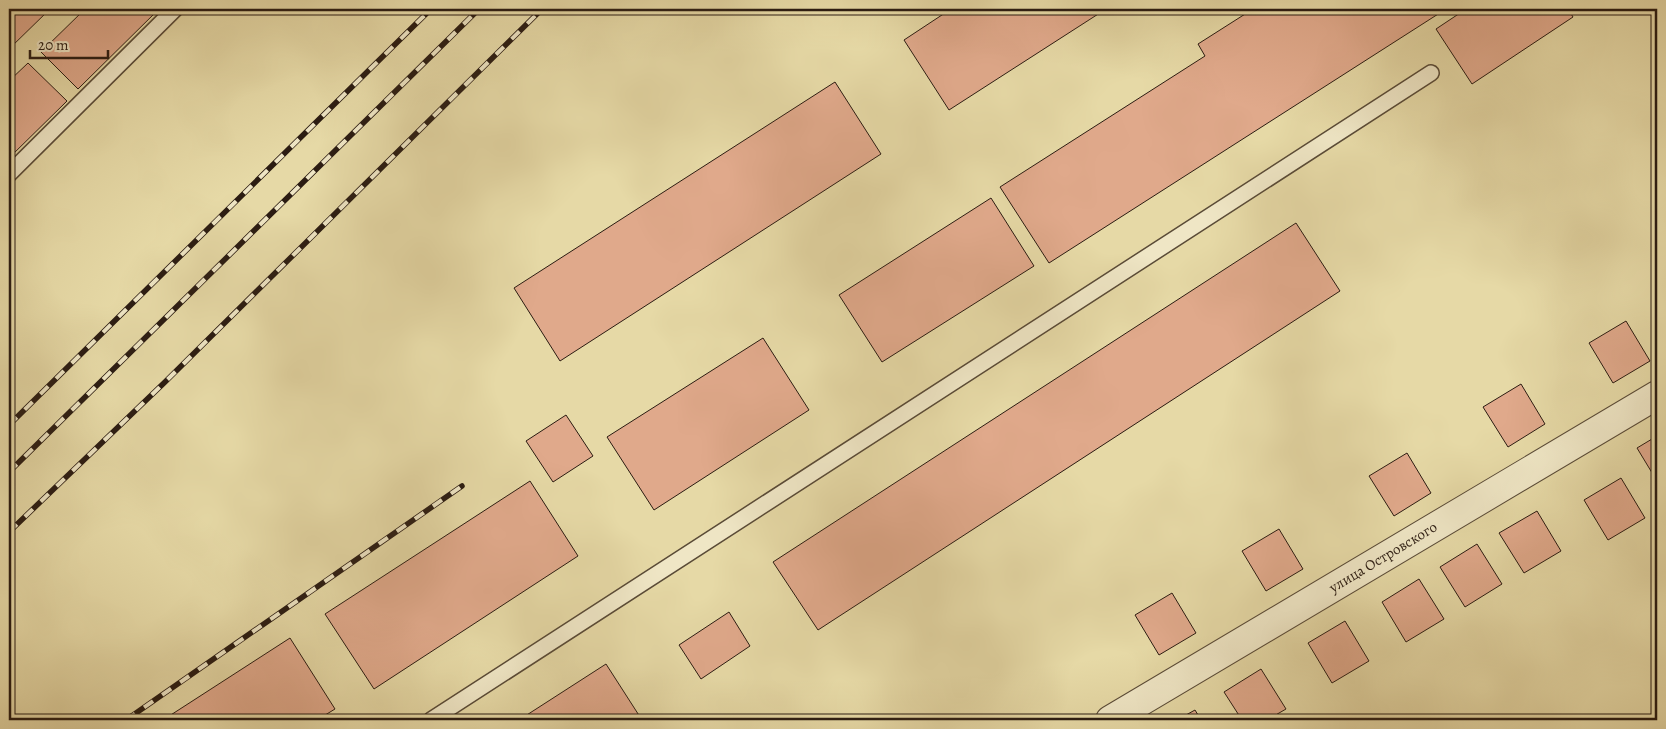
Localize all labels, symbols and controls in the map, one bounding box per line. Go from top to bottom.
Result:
scale bar [30,28,108,60]
text: 20 m [38,35,69,55]
street label: улица Островского [1324,517,1441,598]

